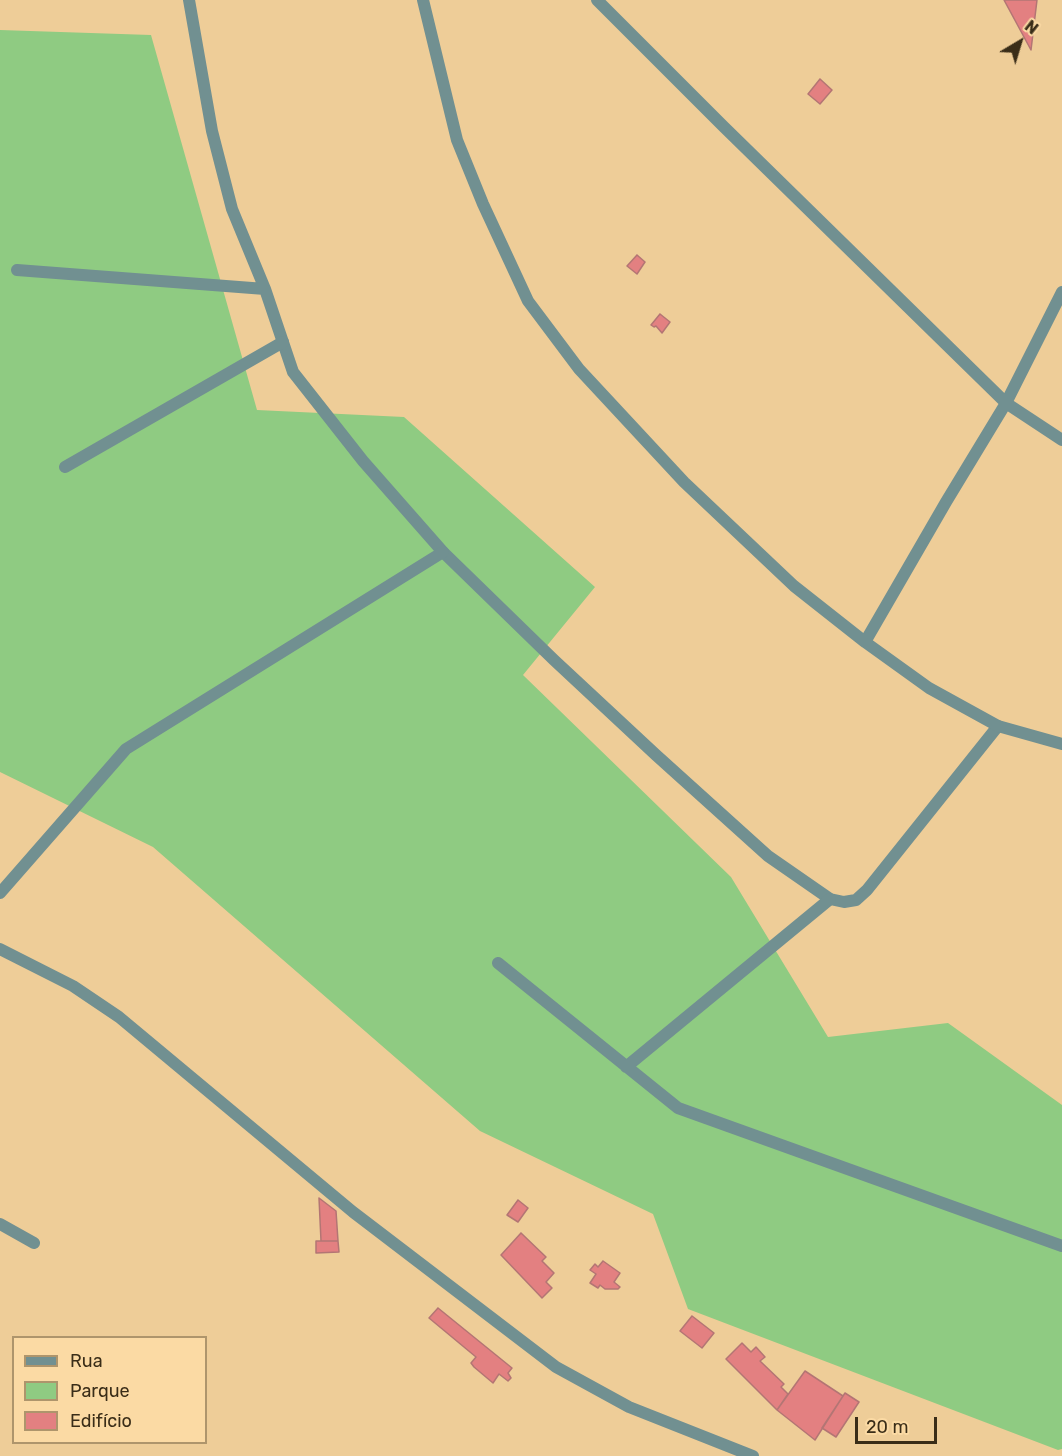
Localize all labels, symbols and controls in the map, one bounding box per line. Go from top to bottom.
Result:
north arrow [990,12,1050,72]
text: N [1021,16,1042,38]
legend [12,1336,207,1444]
text: Rua [70,1350,103,1372]
text: Parque [70,1380,130,1402]
scale bar [858,1405,940,1443]
text: Edifício [70,1410,132,1432]
text: 20 m [866,1416,908,1438]

